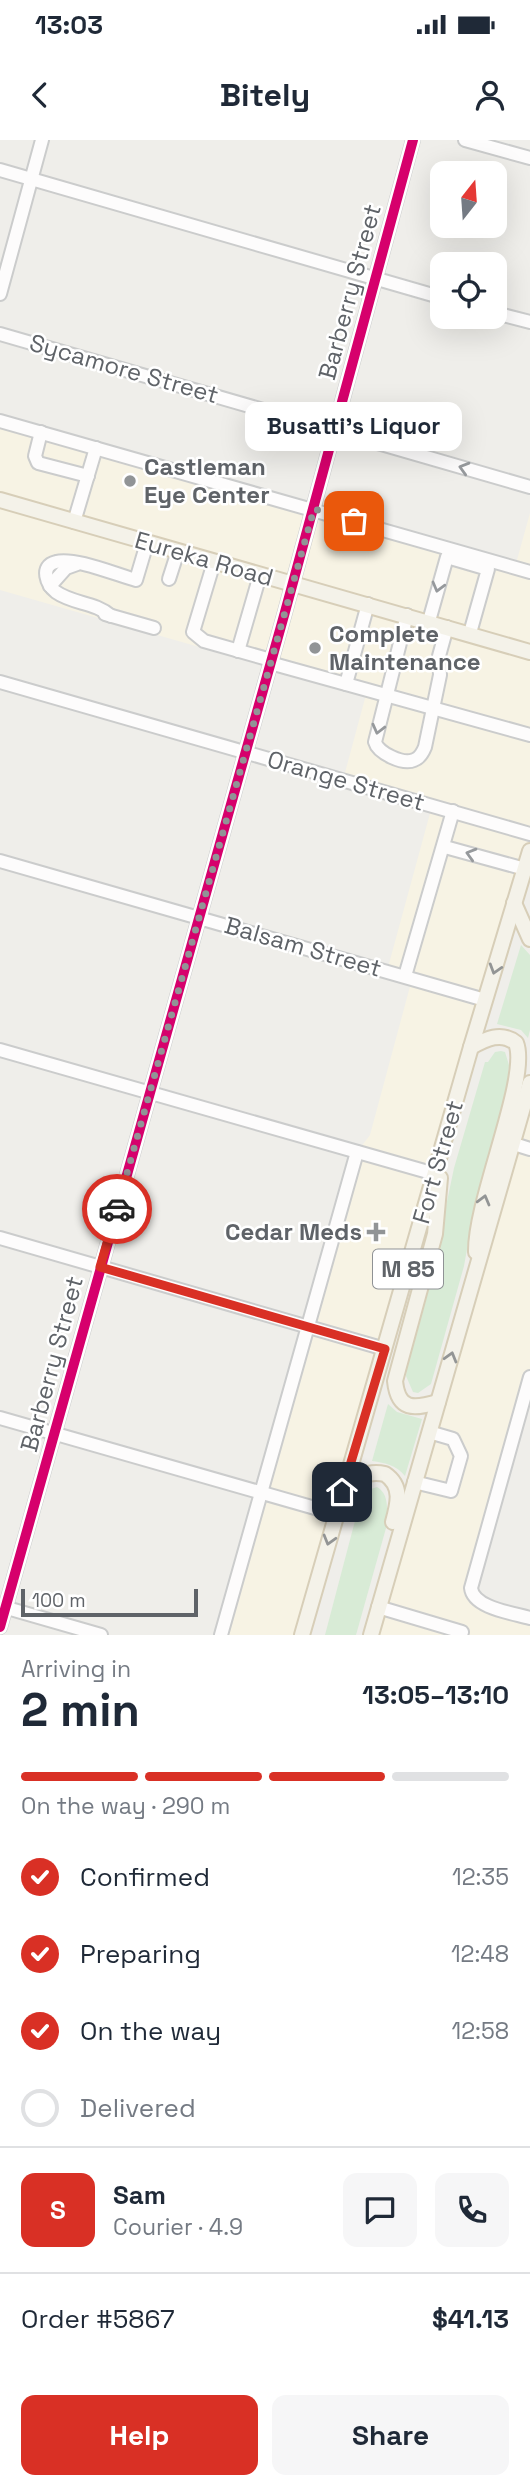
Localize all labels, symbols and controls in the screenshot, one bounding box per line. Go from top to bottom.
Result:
text: 13:03 [35,8,103,42]
text: Bitely [220,75,310,115]
icon: back [21,76,59,114]
icon: person [471,76,509,114]
north arrow [430,161,508,238]
map controls [430,161,507,329]
street label: Barberry Street [311,201,388,383]
button: locate [430,252,507,329]
street label: Sycamore Street [26,327,222,410]
callout: Busatti's Liquor [246,402,462,451]
text: Busatti's Liquor [267,411,440,441]
place label: Castleman Eye Center [144,451,270,510]
one-way arrow [459,461,471,476]
marker: Castleman Eye Center [122,473,138,489]
pin [324,491,384,551]
icon: bag [335,502,373,540]
street label: Eureka Road [131,524,277,593]
one-way arrow [432,581,447,593]
place label: Complete Maintenance [329,618,481,677]
marker: Complete Maintenance [307,640,323,656]
one-way arrow [372,723,386,735]
street label: Orange Street [264,743,428,818]
one-way arrow [465,848,477,863]
street label: Balsam Street [221,909,385,984]
one-way arrow [488,962,503,974]
street label: Fort Street [405,1096,470,1227]
courier [82,1174,152,1244]
icon: car [98,1190,136,1228]
one-way arrow [476,1194,490,1206]
place label: Cedar Meds [225,1216,362,1247]
marker: Cedar Meds [368,1224,384,1240]
road number: M 85 [373,1250,443,1288]
street label: Barberry Street [13,1273,90,1455]
one-way arrow [442,1351,457,1363]
pin [312,1462,372,1522]
icon: home [323,1473,361,1511]
one-way arrow [323,1534,337,1546]
scale bar [21,1586,198,1618]
text: 100 m [32,1588,86,1613]
text: Arriving in [21,1654,131,1684]
text: 13:05–13:10 [362,1678,509,1712]
text: 2 min [21,1681,140,1739]
text: On the way · 290 m [21,1791,230,1821]
icon: check [21,1858,59,1896]
text: Confirmed [80,1860,210,1894]
text: 12:35 [452,1862,509,1892]
icon: check [21,1935,59,1973]
text: Preparing [80,1937,201,1971]
text: 12:48 [451,1939,509,1969]
icon: check [21,2012,59,2050]
text: On the way [80,2014,221,2048]
text: 12:58 [452,2016,509,2046]
text: Delivered [80,2091,196,2125]
button: chat [343,2173,417,2247]
button: phone [435,2173,509,2247]
text: Sam [113,2178,166,2212]
text: S [50,2193,66,2227]
text: Courier · 4.9 [113,2212,243,2242]
text: Order #5867 [21,2302,175,2336]
text: $41.13 [432,2302,509,2336]
button: Help [21,2395,258,2475]
button: Share [272,2395,509,2475]

